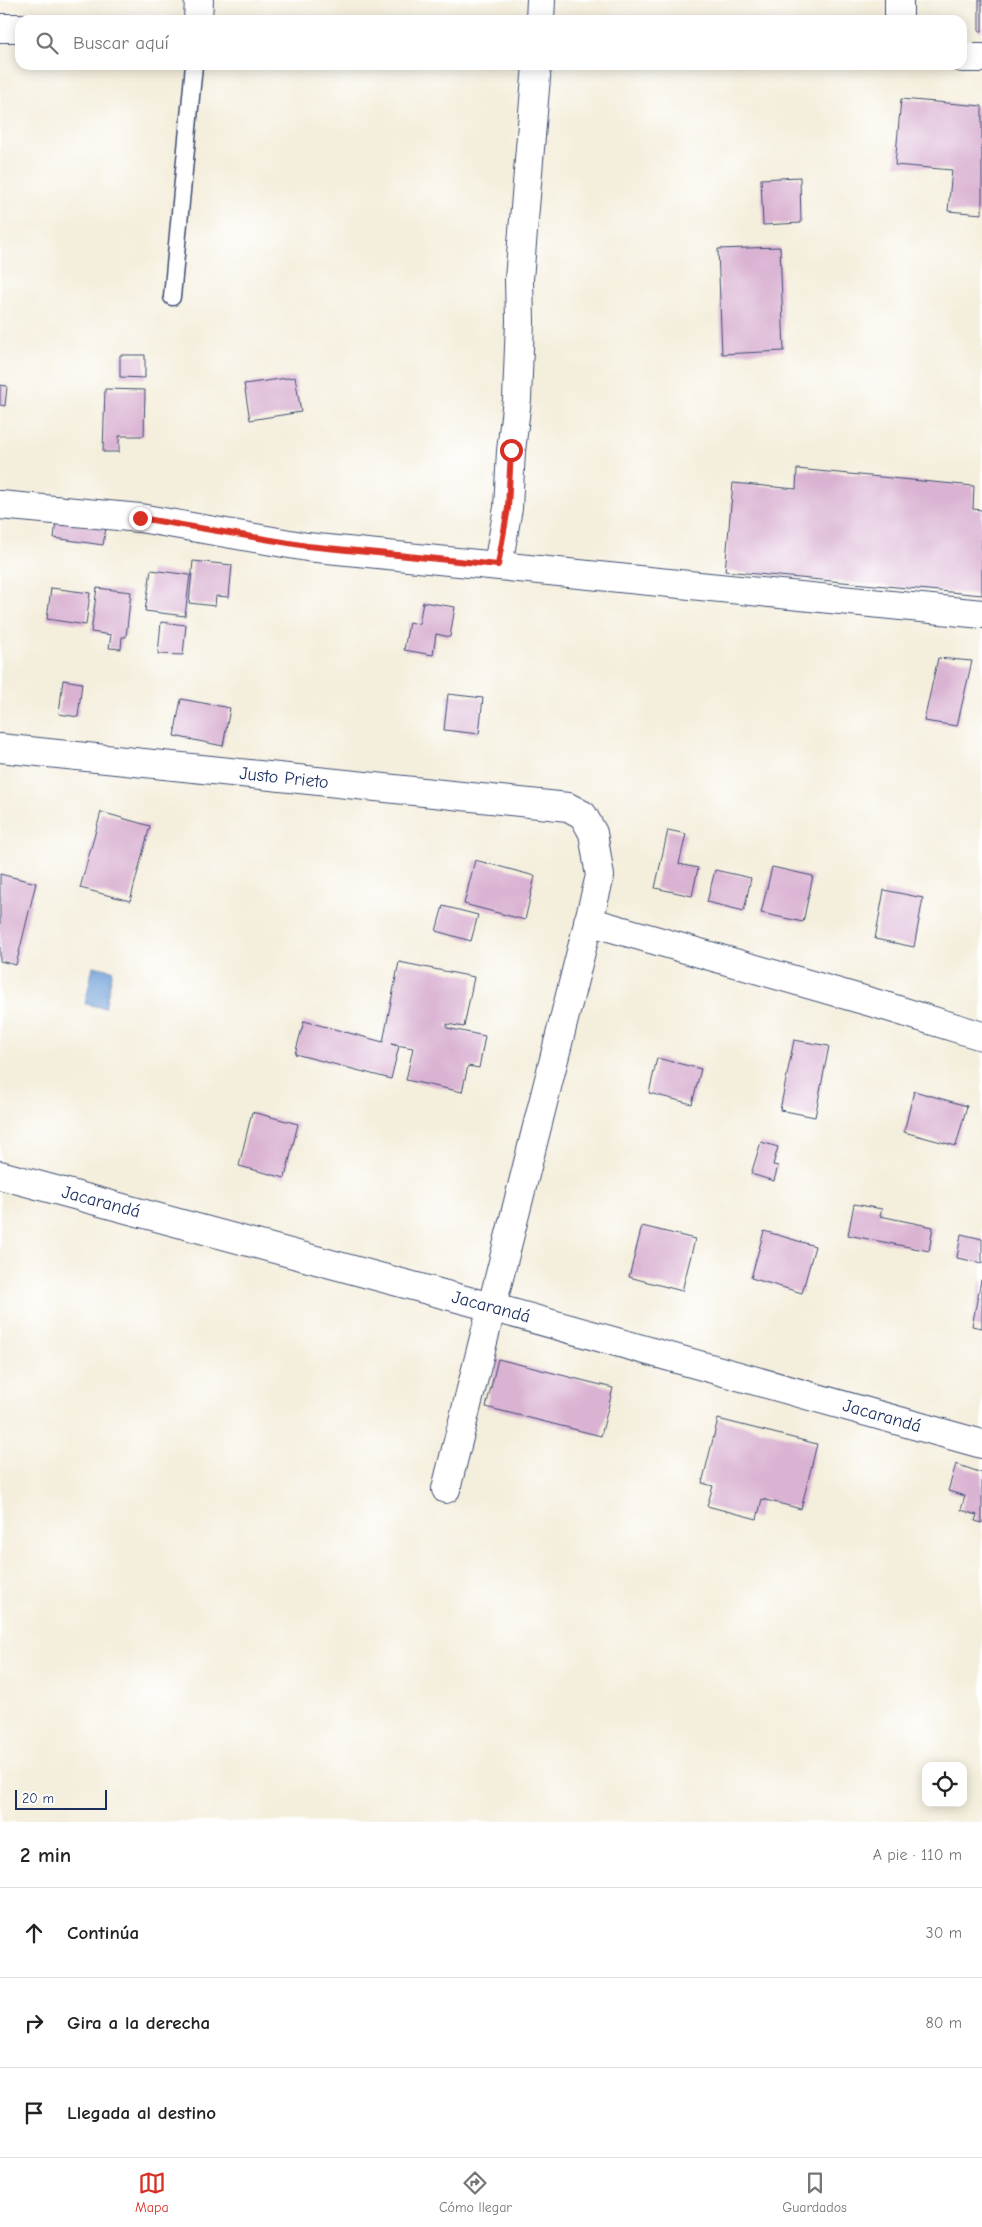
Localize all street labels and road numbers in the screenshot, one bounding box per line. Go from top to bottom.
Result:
street label: Justo Prieto [238,763,330,793]
street label: Jacarandá [59,1181,143,1223]
street label: Jacarandá [449,1286,533,1328]
street label: Jacarandá [840,1395,924,1437]

